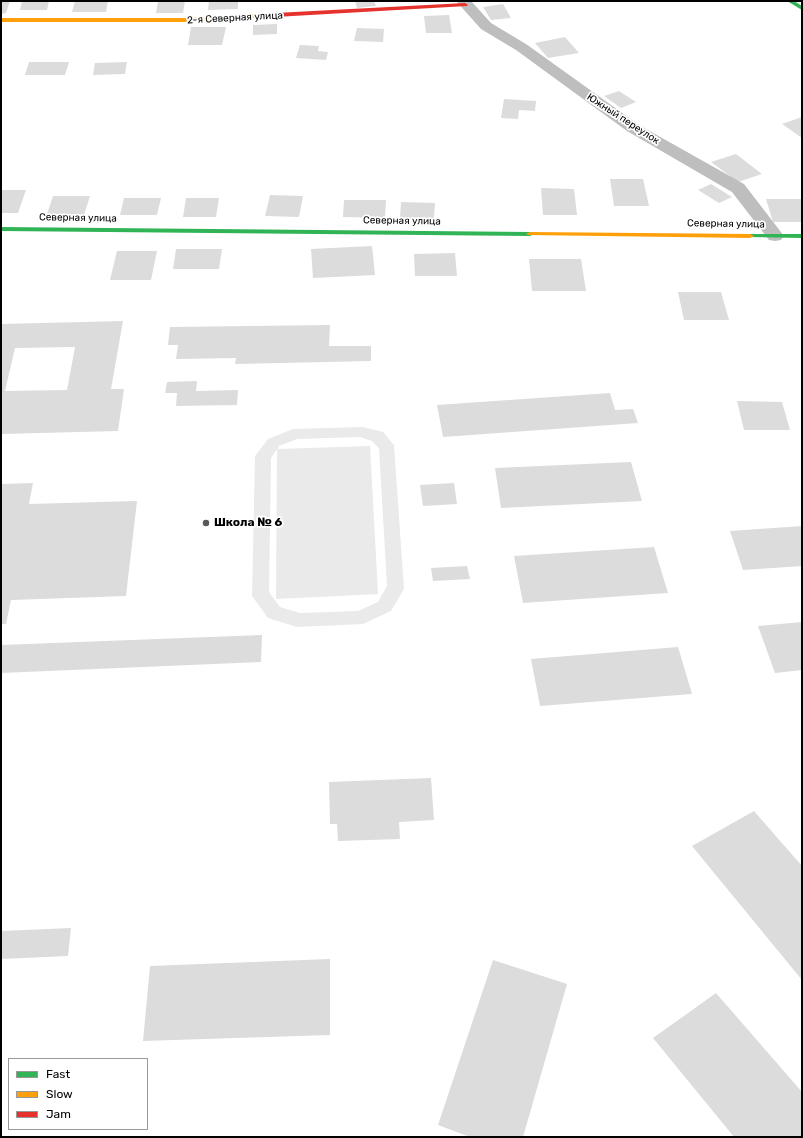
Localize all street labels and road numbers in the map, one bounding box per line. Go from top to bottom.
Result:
street label: 2-я Северная улица [187,9,283,27]
street label: Южный переулок [584,91,662,147]
street label: Северная улица [39,211,117,225]
street label: Северная улица [363,214,441,228]
street label: Северная улица [687,217,765,231]

